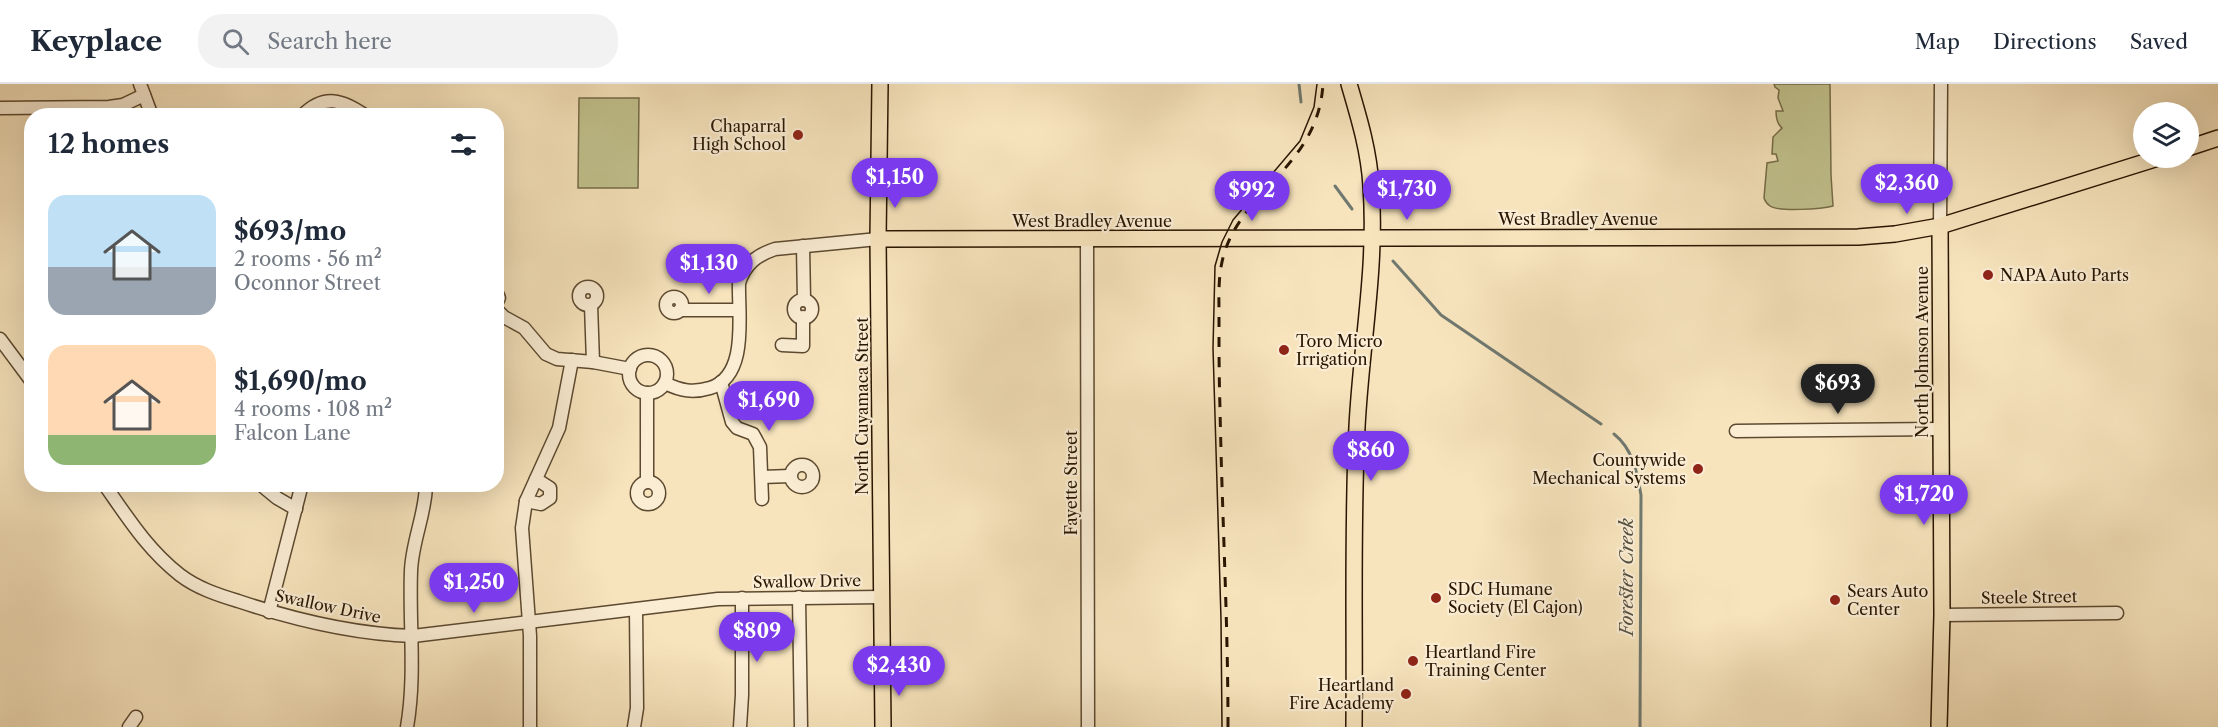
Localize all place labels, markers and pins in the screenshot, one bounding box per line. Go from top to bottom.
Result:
place label: Chaparral High School [692,116,786,154]
marker: Chaparral High School [791,128,805,142]
pin: $1,150 [846,158,944,209]
pin: $2,360 [1858,164,1956,215]
pin: $1,730 [1358,170,1456,221]
pin: $992 [1216,171,1288,222]
pin: $1,130 [660,244,758,295]
place label: NAPA Auto Parts [2000,265,2129,285]
marker: NAPA Auto Parts [1981,268,1995,282]
place label: Toro Micro Irrigation [1296,331,1383,369]
marker: Toro Micro Irrigation [1277,343,1291,357]
pin: $693 [1802,364,1874,415]
pin: $1,690 [720,381,818,432]
pin: $860 [1335,431,1407,482]
place label: Countywide Mechanical Systems [1532,450,1686,488]
marker: Countywide Mechanical Systems [1691,462,1705,476]
pin: $1,720 [1875,475,1973,526]
pin: $1,250 [425,563,523,614]
place label: SDC Humane Society (El Cajon) [1448,579,1583,617]
place label: Sears Auto Center [1847,581,1928,619]
marker: SDC Humane Society (El Cajon) [1429,591,1443,605]
marker: Sears Auto Center [1828,593,1842,607]
pin: $809 [721,612,793,663]
place label: Heartland Fire Training Center [1425,642,1547,680]
pin: $2,430 [850,646,948,697]
marker: Heartland Fire Training Center [1406,654,1420,668]
place label: Heartland Fire Academy [1289,675,1395,713]
marker: Heartland Fire Academy [1399,687,1413,701]

